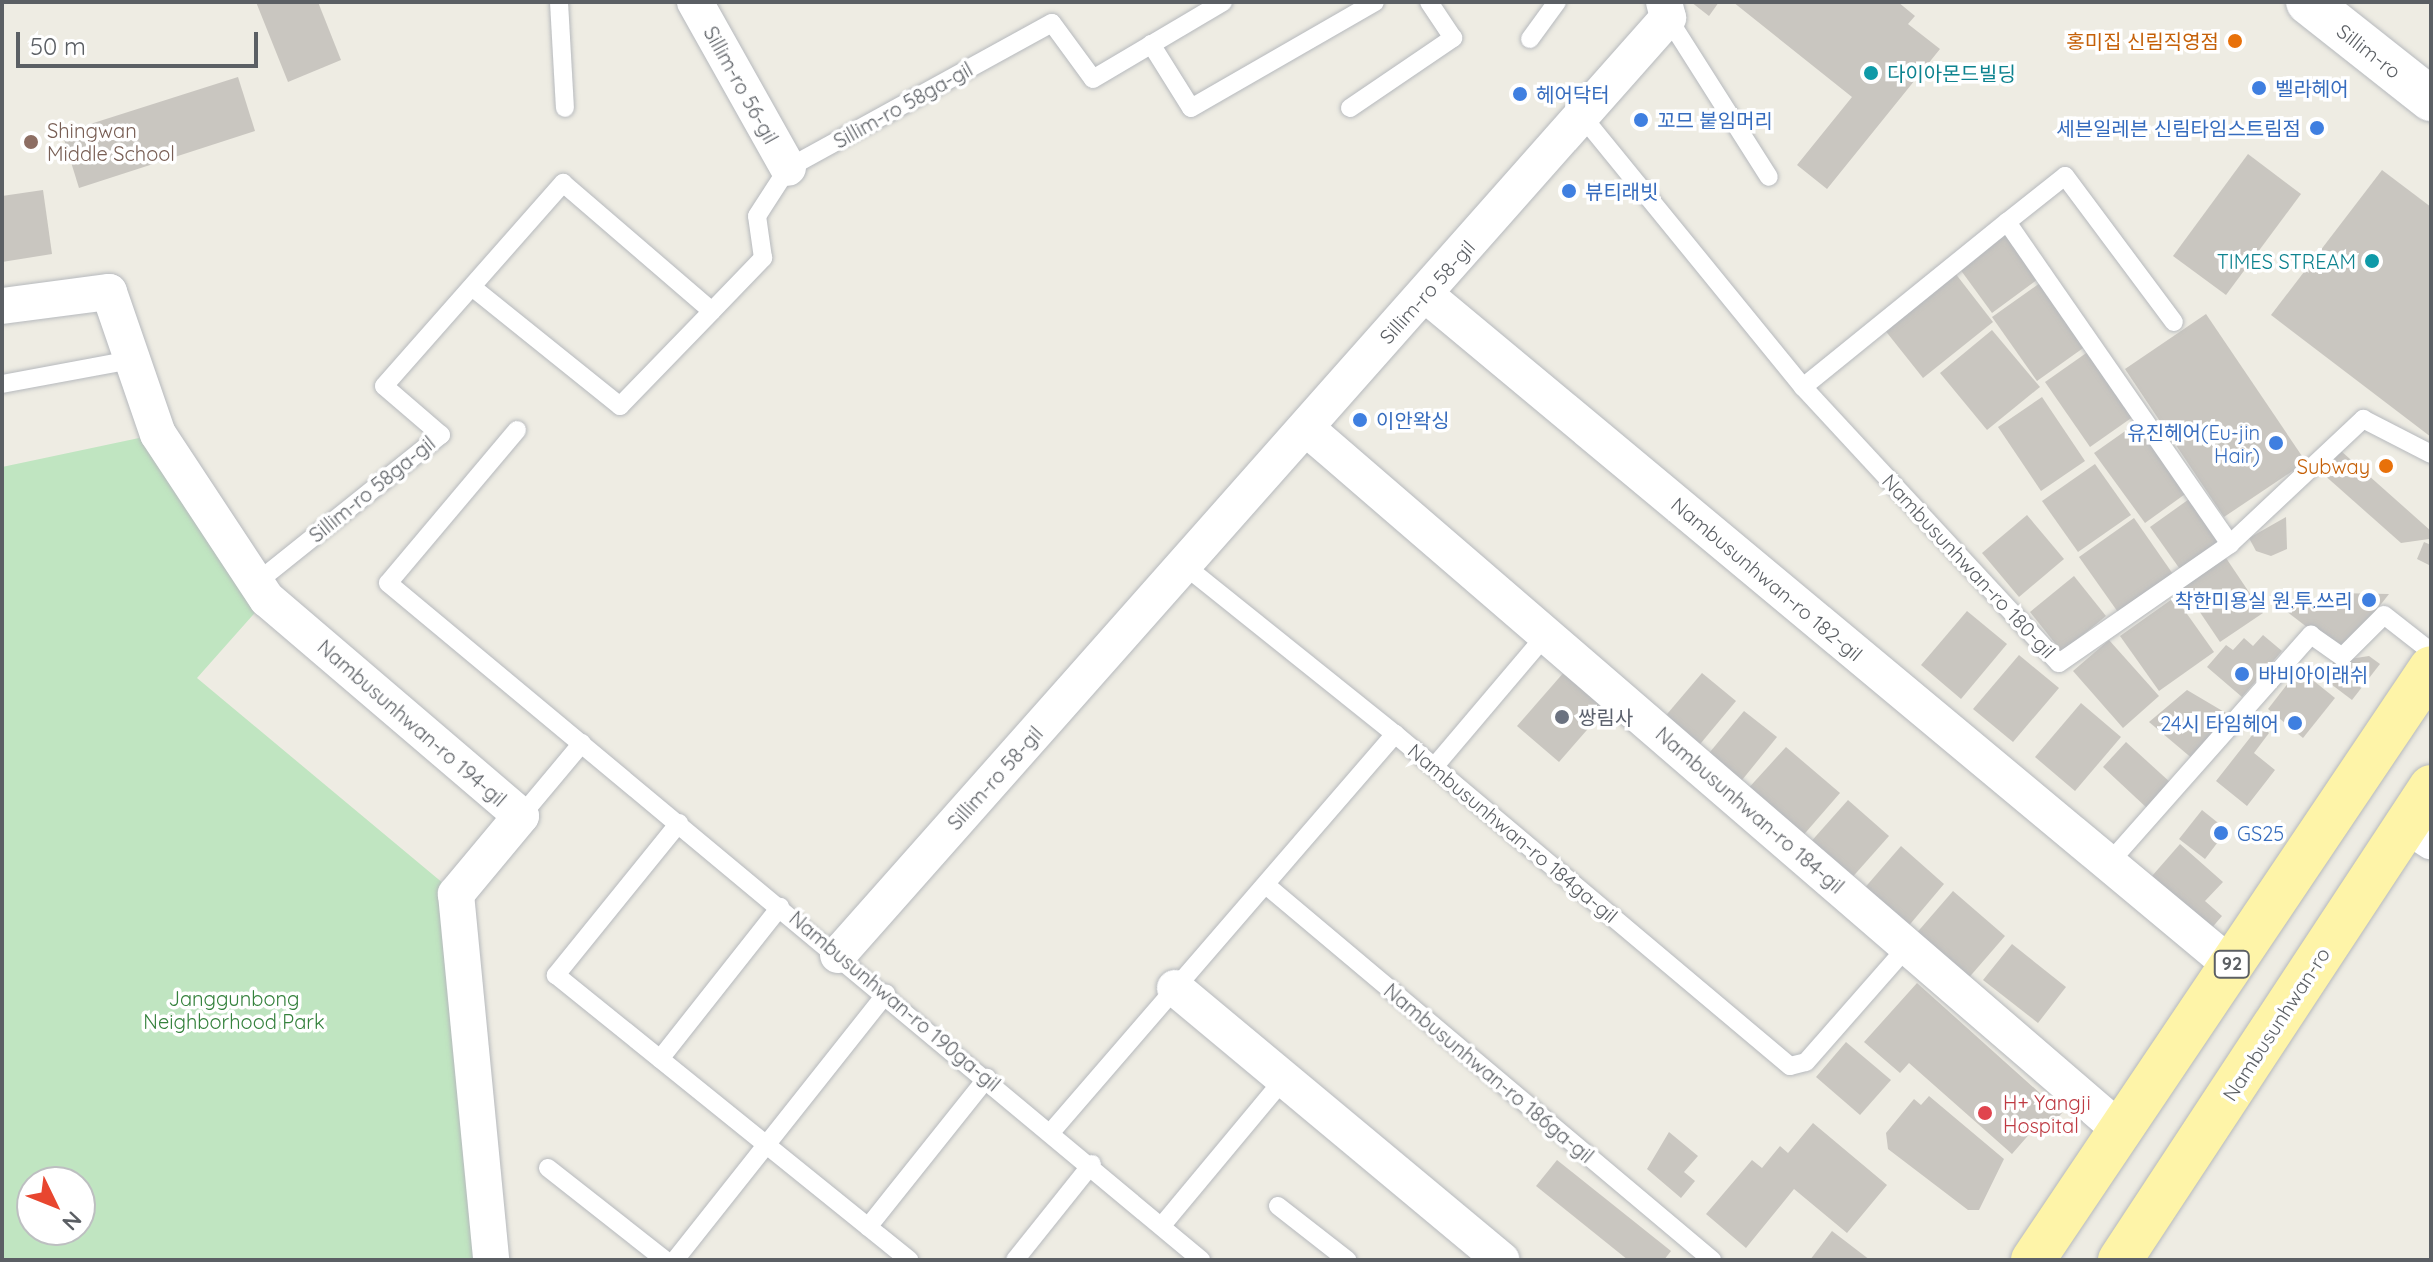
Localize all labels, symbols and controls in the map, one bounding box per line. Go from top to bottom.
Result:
scale bar [20,16,262,66]
street label: Sillim-ro [2332,19,2406,83]
street label: Sillim-ro 56-gil [699,22,783,148]
place label: 홍미집 신림직영점 [2066,29,2219,53]
text: 50 m [30,31,86,61]
marker: 홍미집 신림직영점 [2226,32,2244,50]
street label: Sillim-ro 58ga-gil [829,57,977,153]
place label: 다이아몬드빌딩 [1887,61,2016,85]
marker: 다이아몬드빌딩 [1862,64,1880,82]
place label: 벨라헤어 [2275,76,2349,100]
marker: 벨라헤어 [2250,79,2268,97]
place label: 헤어닥터 [1536,82,1610,106]
marker: 헤어닥터 [1511,85,1529,103]
place label: 꼬므 붙임머리 [1657,108,1773,132]
marker: 꼬므 붙임머리 [1632,111,1650,129]
place label: 세븐일레븐 신림타임스트림점 [2056,116,2301,140]
place label: Shingwan Middle School [47,118,175,165]
marker: 세븐일레븐 신림타임스트림점 [2308,119,2326,137]
marker: Shingwan Middle School [22,133,40,151]
place label: 뷰티래빗 [1585,179,1659,203]
marker: 뷰티래빗 [1560,182,1578,200]
street label: Sillim-ro 58-gil [1374,235,1480,349]
place label: TIMES STREAM [2217,249,2356,273]
marker: TIMES STREAM [2363,252,2381,270]
place label: 이안왁싱 [1376,408,1450,432]
marker: 이안왁싱 [1351,411,1369,429]
place label: 유진헤어(Eu-jin Hair) [2127,420,2260,467]
street label: Sillim-ro 58ga-gil [304,431,440,547]
marker: 유진헤어(Eu-jin Hair) [2267,434,2285,452]
place label: Subway [2297,454,2370,478]
marker: Subway [2377,457,2395,475]
street label: Nambusunhwan-ro 180-gil [1877,469,2061,663]
street label: Nambusunhwan-ro 182-gil [1667,492,1867,666]
place label: 착한미용실 원.투.쓰리 [2175,588,2353,612]
marker: 착한미용실 원.투.쓰리 [2360,591,2378,609]
street label: Nambusunhwan-ro 194-gil [313,635,511,811]
place label: 바비아이래쉬 [2258,662,2368,686]
marker: 바비아이래쉬 [2233,665,2251,683]
place label: 쌍림사 [1578,705,1633,729]
marker: 쌍림사 [1553,708,1571,726]
place label: 24시 타임헤어 [2160,711,2279,735]
marker: 24시 타임헤어 [2286,714,2304,732]
street label: Sillim-ro 58-gil [942,721,1048,835]
street label: Nambusunhwan-ro 184-gil [1651,722,1849,898]
street label: Nambusunhwan-ro 184ga-gil [1403,738,1623,928]
place label: GS25 [2237,821,2284,845]
marker: GS25 [2212,824,2230,842]
street label: Nambusunhwan-ro 190ga-gil [785,906,1005,1096]
street label: Nambusunhwan-ro [2217,943,2335,1105]
road number: 92 [2212,950,2252,978]
street label: Nambusunhwan-ro 186ga-gil [1379,978,1599,1168]
park label: Janggunbong Neighborhood Park [143,987,325,1034]
place label: H+ Yangji Hospital [2003,1090,2091,1137]
marker: H+ Yangji Hospital [1974,1102,1996,1124]
north arrow [16,1166,96,1246]
text: N [56,1206,88,1236]

